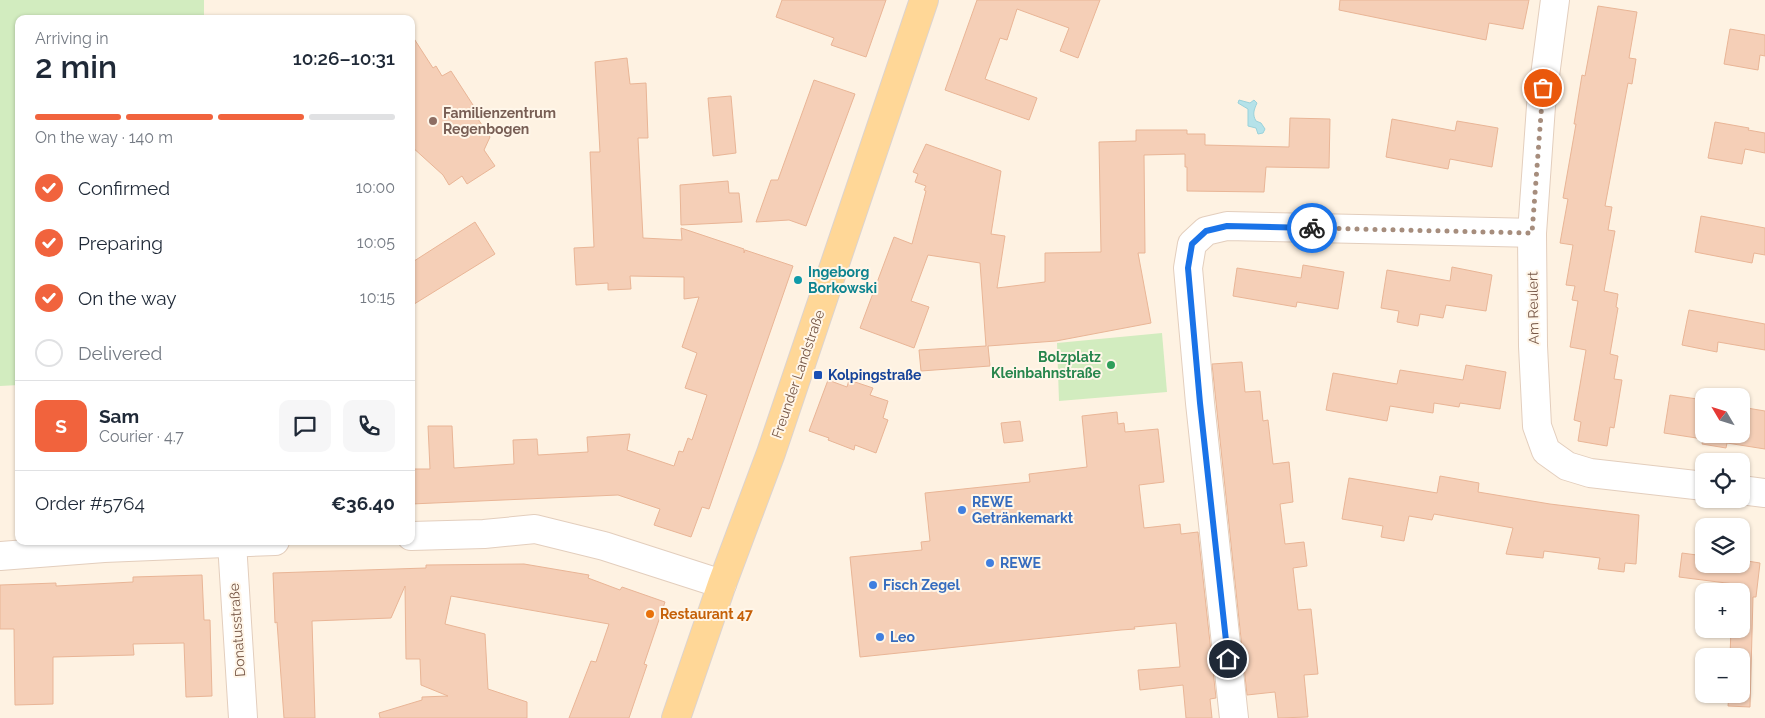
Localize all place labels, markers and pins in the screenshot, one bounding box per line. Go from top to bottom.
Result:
pin [1522,67,1564,109]
place label: Familienzentrum Regenbogen [443,105,556,137]
marker: Familienzentrum Regenbogen [427,115,439,127]
place label: Ingeborg Borkowski [808,264,877,296]
marker: Ingeborg Borkowski [792,274,804,286]
place label: Bolzplatz Kleinbahnstraße [991,349,1102,381]
marker: Bolzplatz Kleinbahnstraße [1105,359,1117,371]
place label: Kolpingstraße [828,367,922,383]
marker: Kolpingstraße [812,369,824,381]
place label: REWE Getränkemarkt [972,494,1074,526]
marker: REWE Getränkemarkt [956,504,968,516]
place label: REWE [1000,555,1041,571]
marker: REWE [984,557,996,569]
place label: Fisch Zegel [883,577,960,593]
marker: Fisch Zegel [867,579,879,591]
place label: Restaurant 47 [660,606,753,622]
marker: Restaurant 47 [644,608,656,620]
place label: Leo [890,629,916,645]
marker: Leo [874,631,886,643]
pin [1207,638,1249,680]

